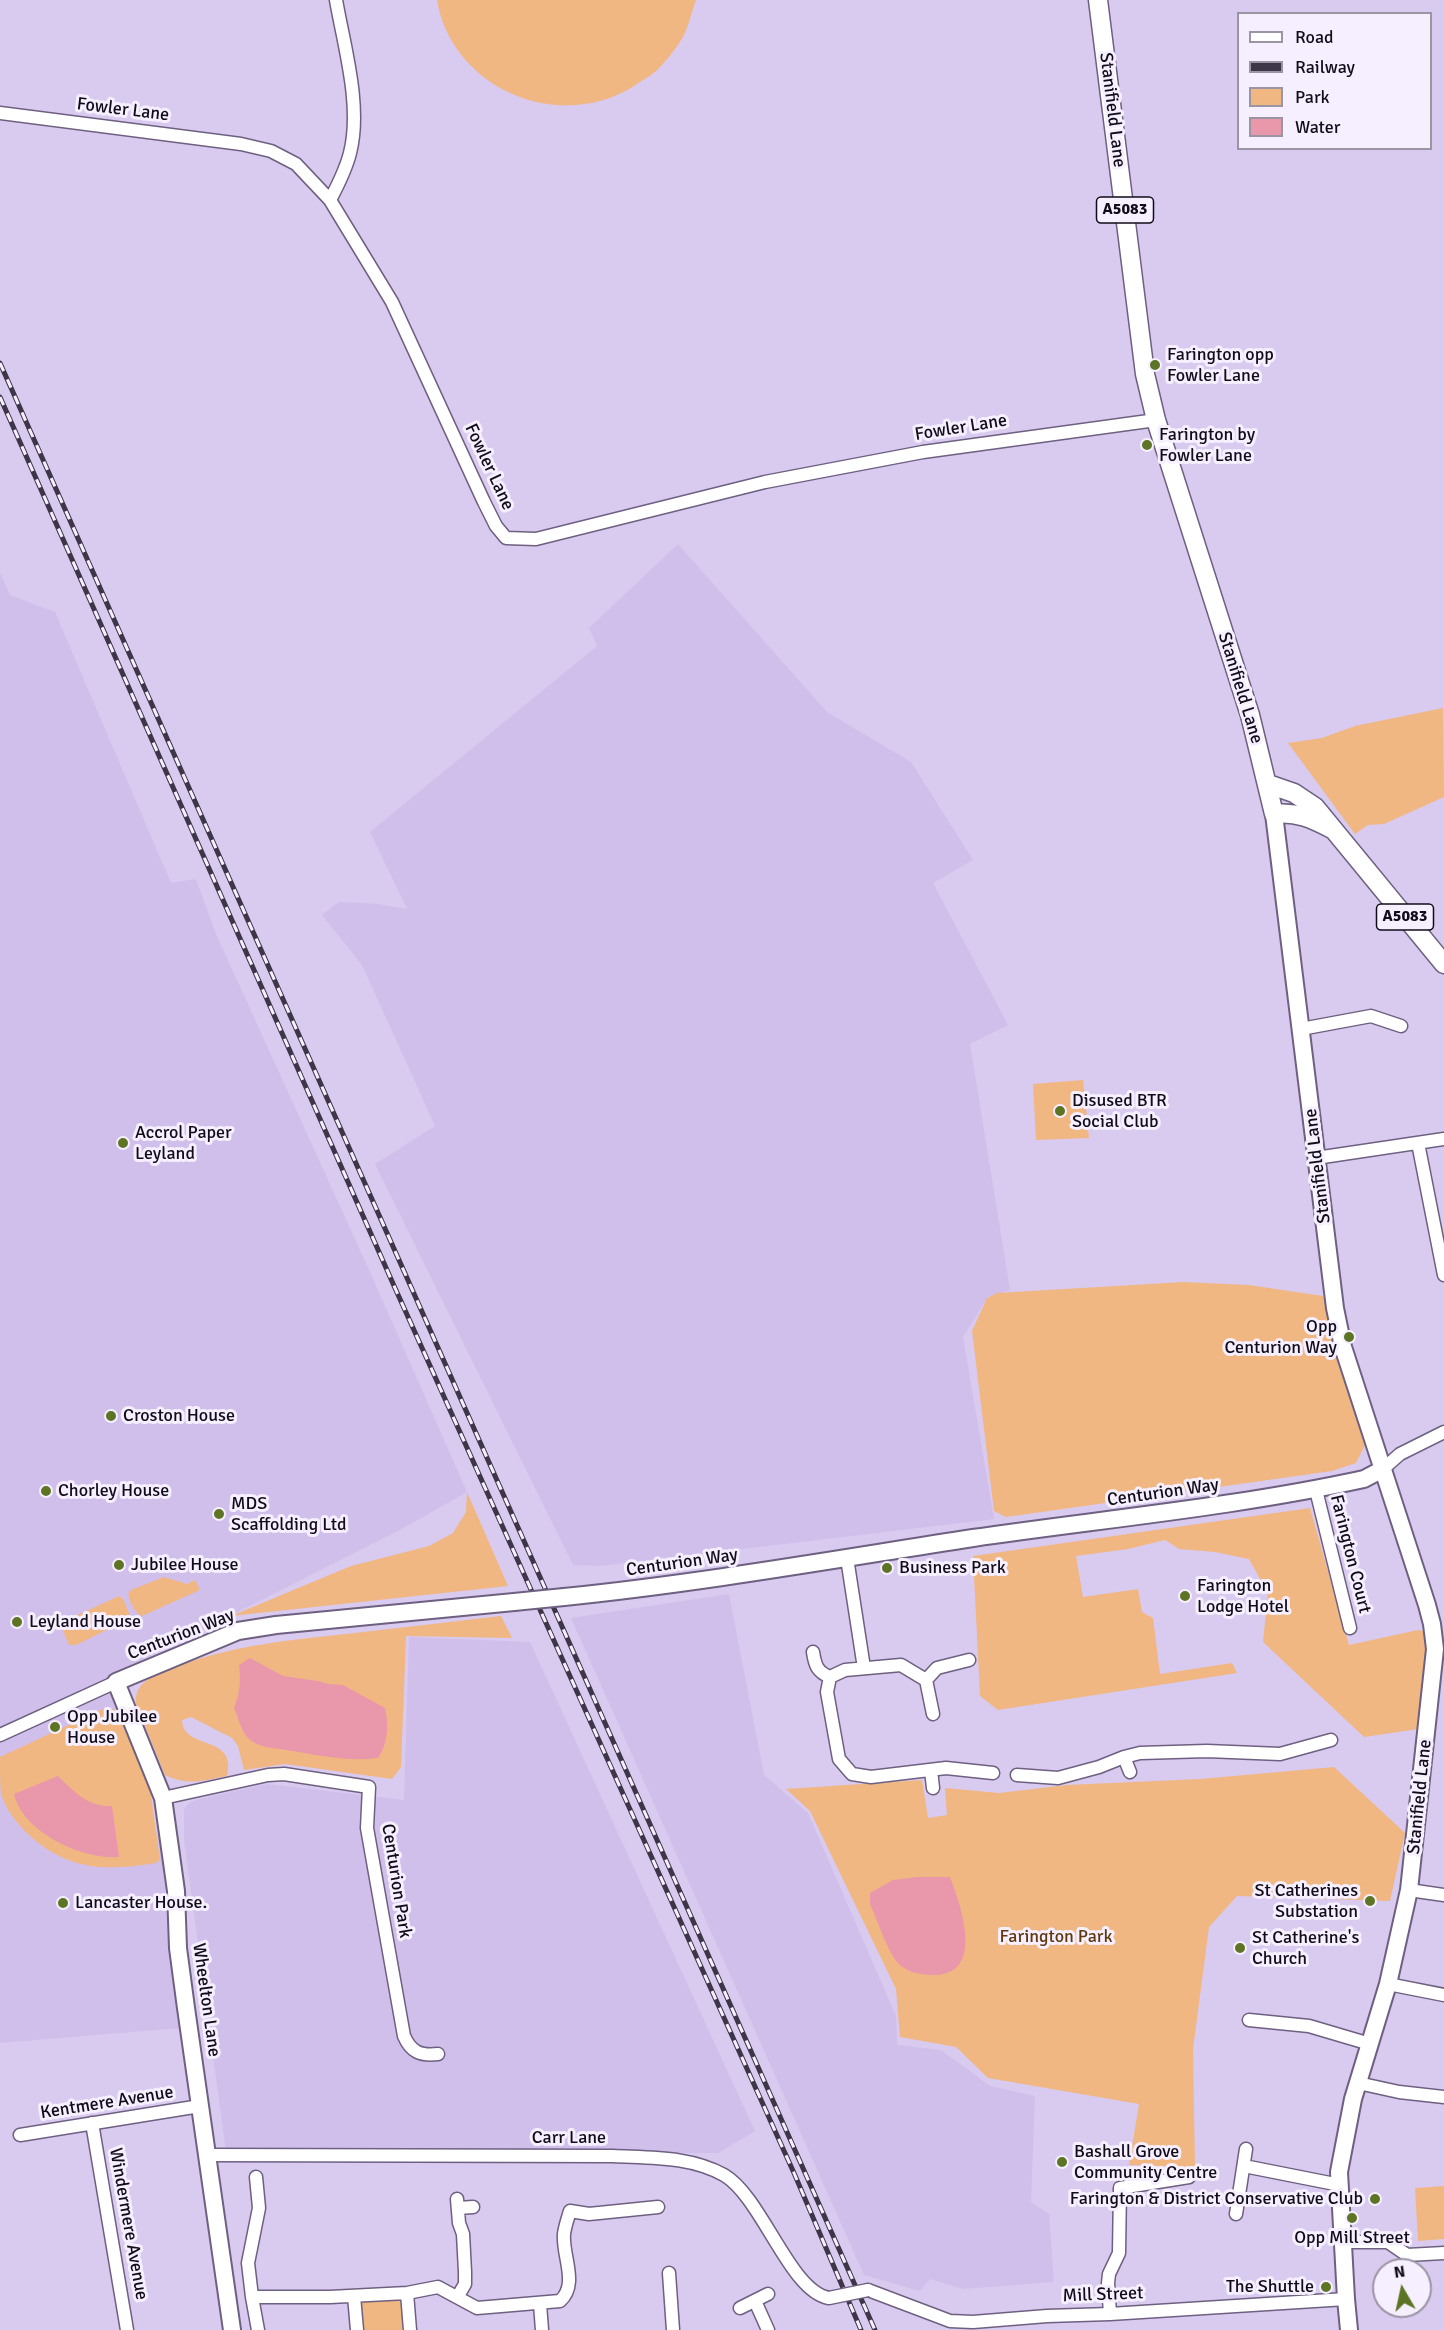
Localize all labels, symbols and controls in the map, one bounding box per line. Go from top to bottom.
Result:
legend [1237,12,1432,150]
text: Road [1295,26,1334,48]
street label: Stanifield Lane [1094,51,1130,169]
text: Railway [1295,56,1355,78]
text: Park [1295,86,1330,108]
street label: Fowler Lane [76,94,170,126]
text: Water [1295,116,1340,138]
road number: A5083 [1096,197,1154,223]
place label: Farington opp Fowler Lane [1167,344,1274,386]
marker: Farington opp Fowler Lane [1148,358,1162,372]
street label: Fowler Lane [913,410,1009,446]
street label: Fowler Lane [460,420,518,514]
place label: Farington by Fowler Lane [1159,424,1255,466]
marker: Farington by Fowler Lane [1140,438,1154,452]
street label: Stanifield Lane [1213,630,1267,746]
road number: A5083 [1376,904,1434,930]
place label: Disused BTR Social Club [1072,1090,1167,1132]
marker: Disused BTR Social Club [1053,1104,1067,1118]
street label: Stanifield Lane [1300,1107,1336,1225]
place label: Accrol Paper Leyland [135,1122,232,1164]
marker: Accrol Paper Leyland [116,1136,130,1150]
place label: Opp Centurion Way [1224,1316,1337,1358]
marker: Opp Centurion Way [1342,1330,1356,1344]
place label: Croston House [123,1405,235,1427]
marker: Croston House [104,1409,118,1423]
street label: Centurion Way [1106,1474,1220,1512]
place label: Chorley House [58,1480,169,1502]
marker: Chorley House [39,1484,53,1498]
street label: Farington Court [1325,1492,1375,1616]
place label: MDS Scaffolding Ltd [231,1493,347,1536]
marker: MDS Scaffolding Ltd [212,1507,226,1521]
street label: Centurion Way [625,1544,739,1582]
place label: Jubilee House [131,1554,239,1576]
place label: Business Park [899,1557,1006,1579]
marker: Jubilee House [112,1558,126,1572]
marker: Business Park [880,1561,894,1575]
place label: Farington Lodge Hotel [1197,1575,1289,1618]
marker: Farington Lodge Hotel [1178,1589,1192,1603]
street label: Centurion Way [125,1605,237,1665]
place label: Leyland House [29,1611,141,1633]
marker: Leyland House [10,1615,24,1629]
place label: Opp Jubilee House [67,1706,157,1748]
marker: Opp Jubilee House [48,1720,62,1734]
street label: Stanifield Lane [1403,1739,1437,1855]
street label: Centurion Park [376,1822,416,1940]
place label: St Catherines Substation [1254,1880,1358,1922]
place label: Lancaster House. [75,1892,207,1914]
marker: St Catherines Substation [1363,1894,1377,1908]
marker: Lancaster House. [56,1896,70,1910]
park label: Farington Park [1000,1926,1112,1948]
place label: St Catherine's Church [1252,1927,1359,1970]
marker: St Catherine's Church [1233,1941,1247,1955]
street label: Wheelton Lane [187,1942,225,2058]
street label: Kentmere Avenue [39,2082,175,2124]
street label: Carr Lane [532,2127,606,2149]
place label: Bashall Grove Community Centre [1074,2141,1217,2184]
street label: Windermere Avenue [104,2146,152,2302]
marker: Bashall Grove Community Centre [1055,2155,1069,2169]
place label: Farington & District Conservative Club [1070,2188,1363,2210]
marker: Farington & District Conservative Club [1368,2192,1382,2206]
marker: Opp Mill Street [1345,2211,1359,2225]
place label: Opp Mill Street [1294,2227,1410,2249]
north arrow [1372,2258,1432,2318]
text: N [1392,2261,1407,2283]
place label: The Shuttle [1226,2276,1314,2298]
marker: The Shuttle [1319,2280,1333,2294]
street label: Mill Street [1062,2283,1144,2307]

